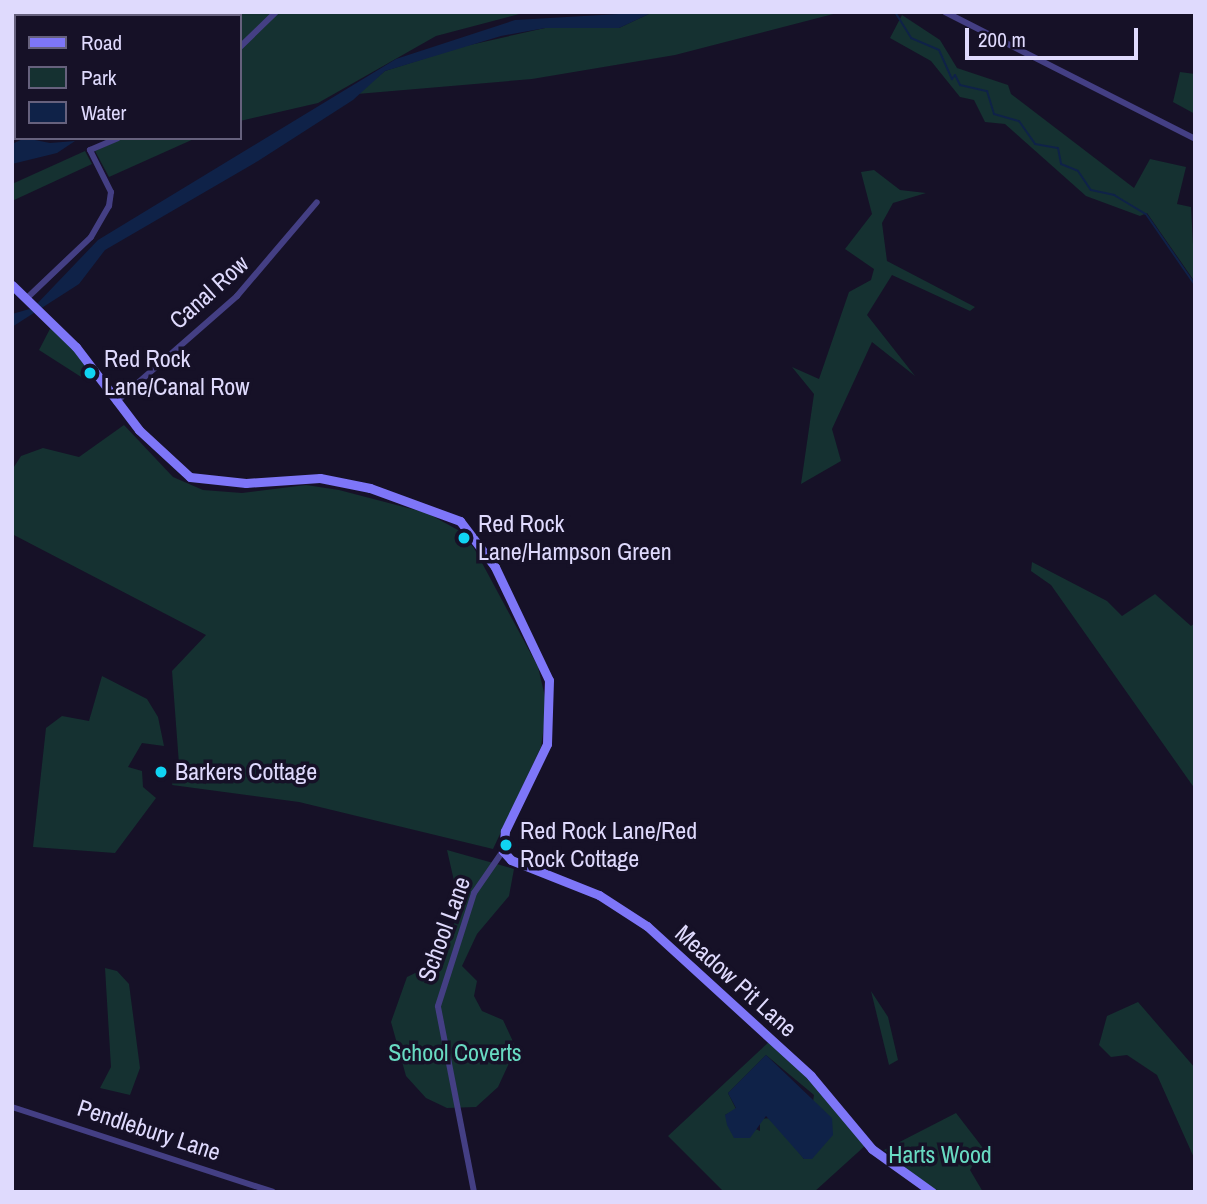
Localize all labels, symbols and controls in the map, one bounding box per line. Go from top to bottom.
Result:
legend [14,14,242,140]
scale bar [969,14,1142,58]
text: 200 m [978,25,1026,54]
text: Road [81,28,122,57]
text: Park [81,63,116,92]
text: Water [81,98,126,127]
street label: Canal Row [164,249,254,335]
place label: Red Rock Lane/Canal Row [104,345,249,401]
marker: Red Rock Lane/Canal Row [82,365,98,381]
place label: Red Rock Lane/Hampson Green [478,510,672,566]
marker: Red Rock Lane/Hampson Green [456,530,472,546]
place label: Barkers Cottage [175,758,317,786]
marker: Barkers Cottage [153,764,169,780]
place label: Red Rock Lane/Red Rock Cottage [520,817,697,873]
marker: Red Rock Lane/Red Rock Cottage [498,837,514,853]
street label: School Lane [412,873,476,985]
street label: Meadow Pit Lane [669,919,803,1043]
park label: School Coverts [388,1039,522,1067]
street label: Pendlebury Lane [74,1093,224,1167]
park label: Harts Wood [888,1141,992,1169]

